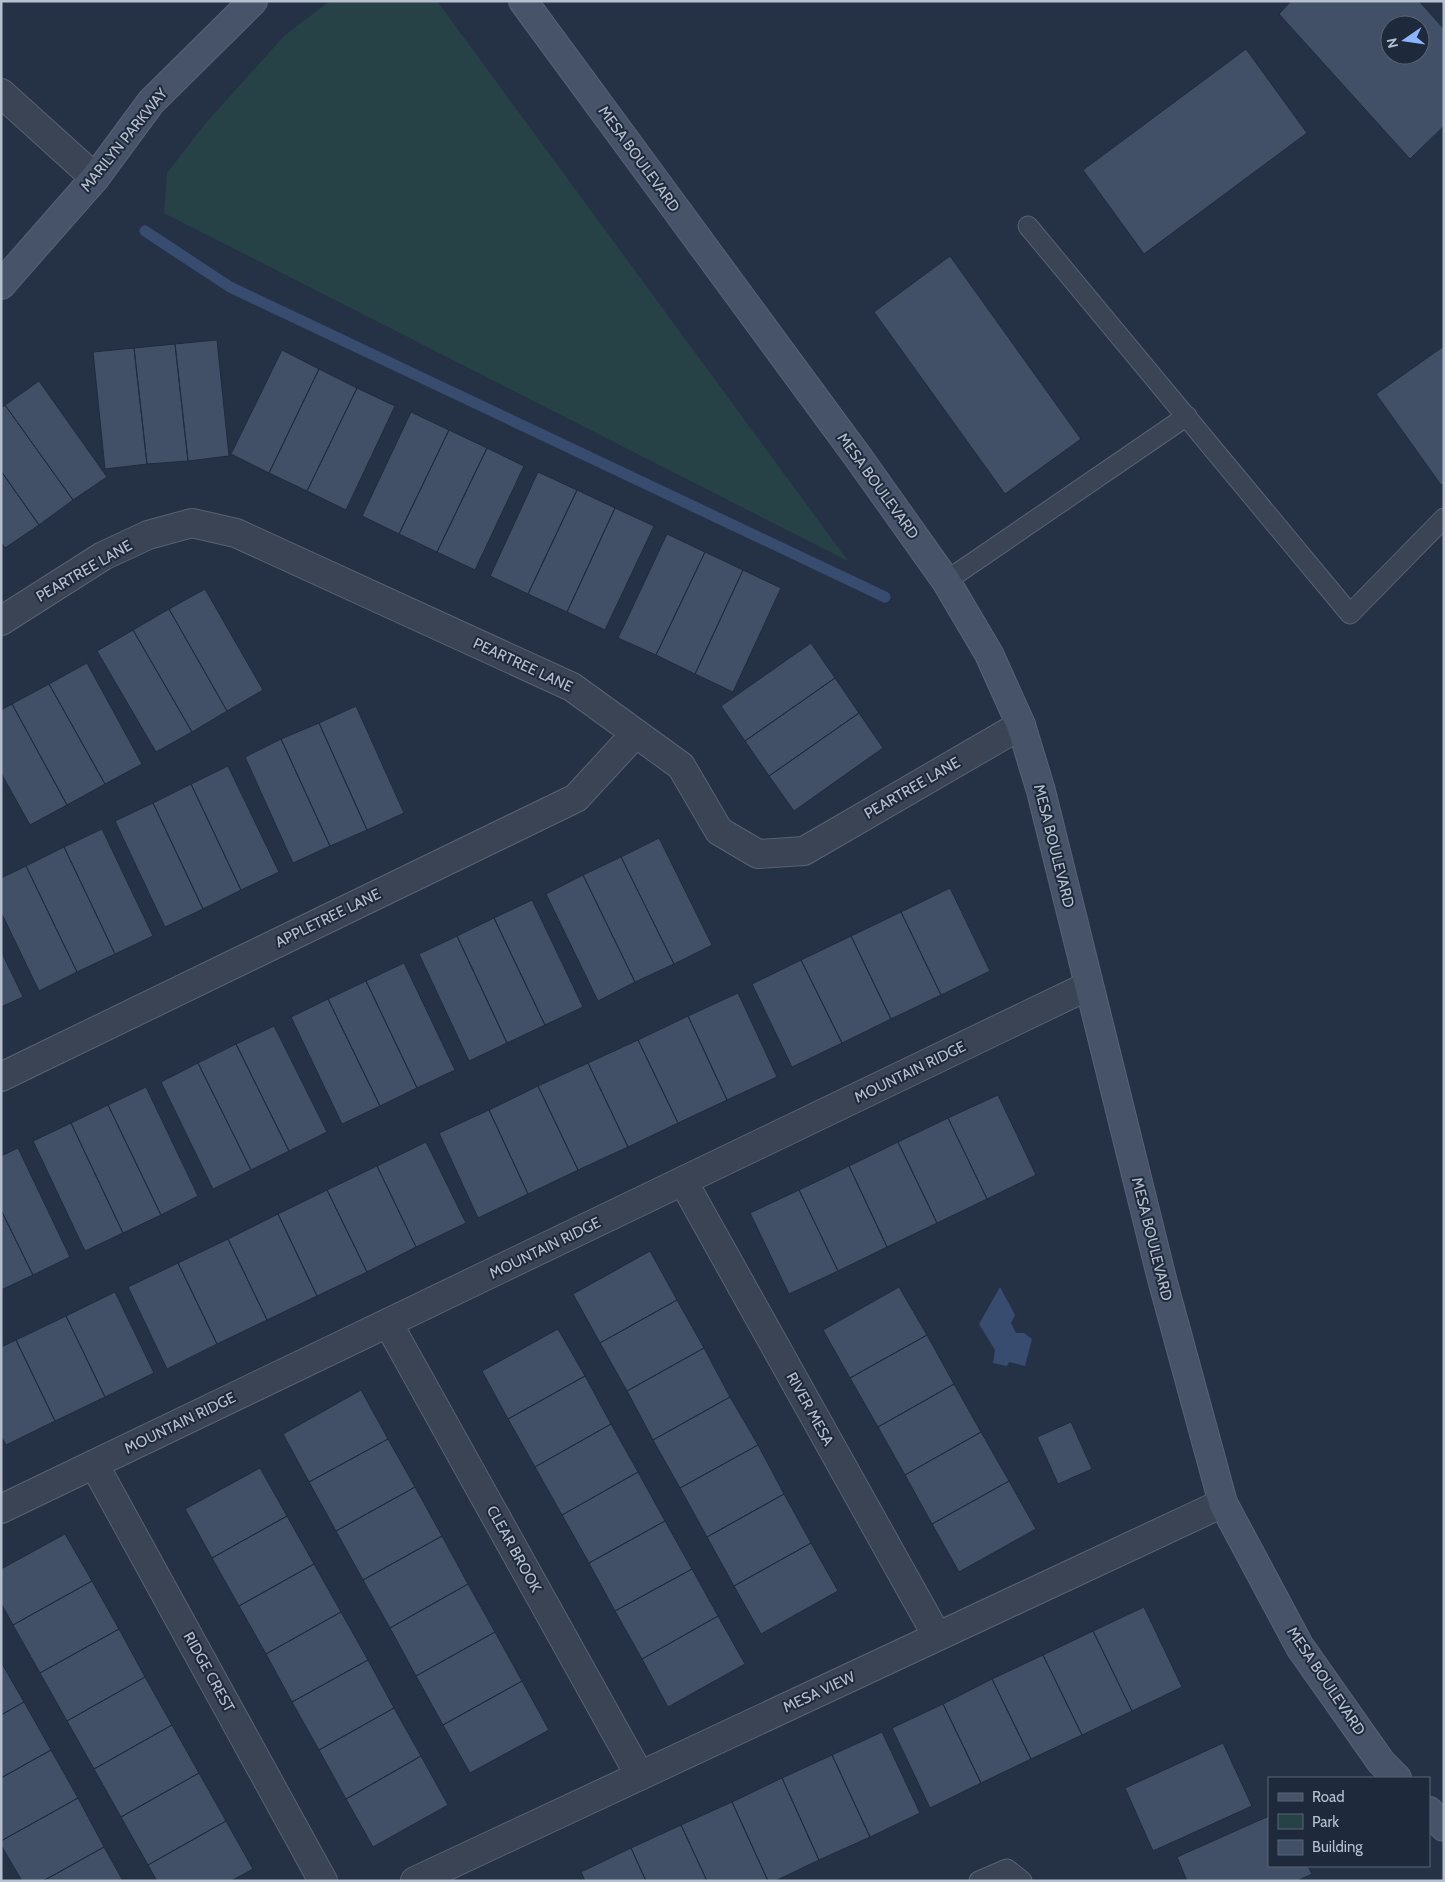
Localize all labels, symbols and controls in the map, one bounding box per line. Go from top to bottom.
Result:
north arrow [1380,15,1430,65]
text: N [1382,36,1402,50]
street label: MARILYN PARKWAY [77,84,172,195]
street label: MESA BOULEVARD [595,103,684,216]
street label: MESA BOULEVARD [834,430,923,543]
street label: PEARTREE LANE [33,536,135,606]
street label: PEARTREE LANE [470,634,576,696]
street label: PEARTREE LANE [861,753,963,823]
street label: MESA BOULEVARD [1030,782,1078,910]
street label: APPLETREE LANE [272,885,384,951]
street label: MOUNTAIN RIDGE [851,1037,969,1107]
street label: MESA BOULEVARD [1128,1175,1176,1303]
street label: MOUNTAIN RIDGE [486,1213,604,1283]
street label: RIVER MESA [782,1369,838,1450]
street label: MOUNTAIN RIDGE [121,1388,239,1458]
street label: CLEAR BROOK [483,1503,545,1596]
street label: MESA BOULEVARD [1283,1623,1369,1739]
street label: RIDGE CREST [180,1629,238,1715]
street label: MESA VIEW [780,1667,859,1716]
legend [1268,1777,1430,1867]
text: Road [1312,1788,1345,1806]
text: Park [1312,1813,1339,1831]
text: Building [1312,1838,1363,1856]

